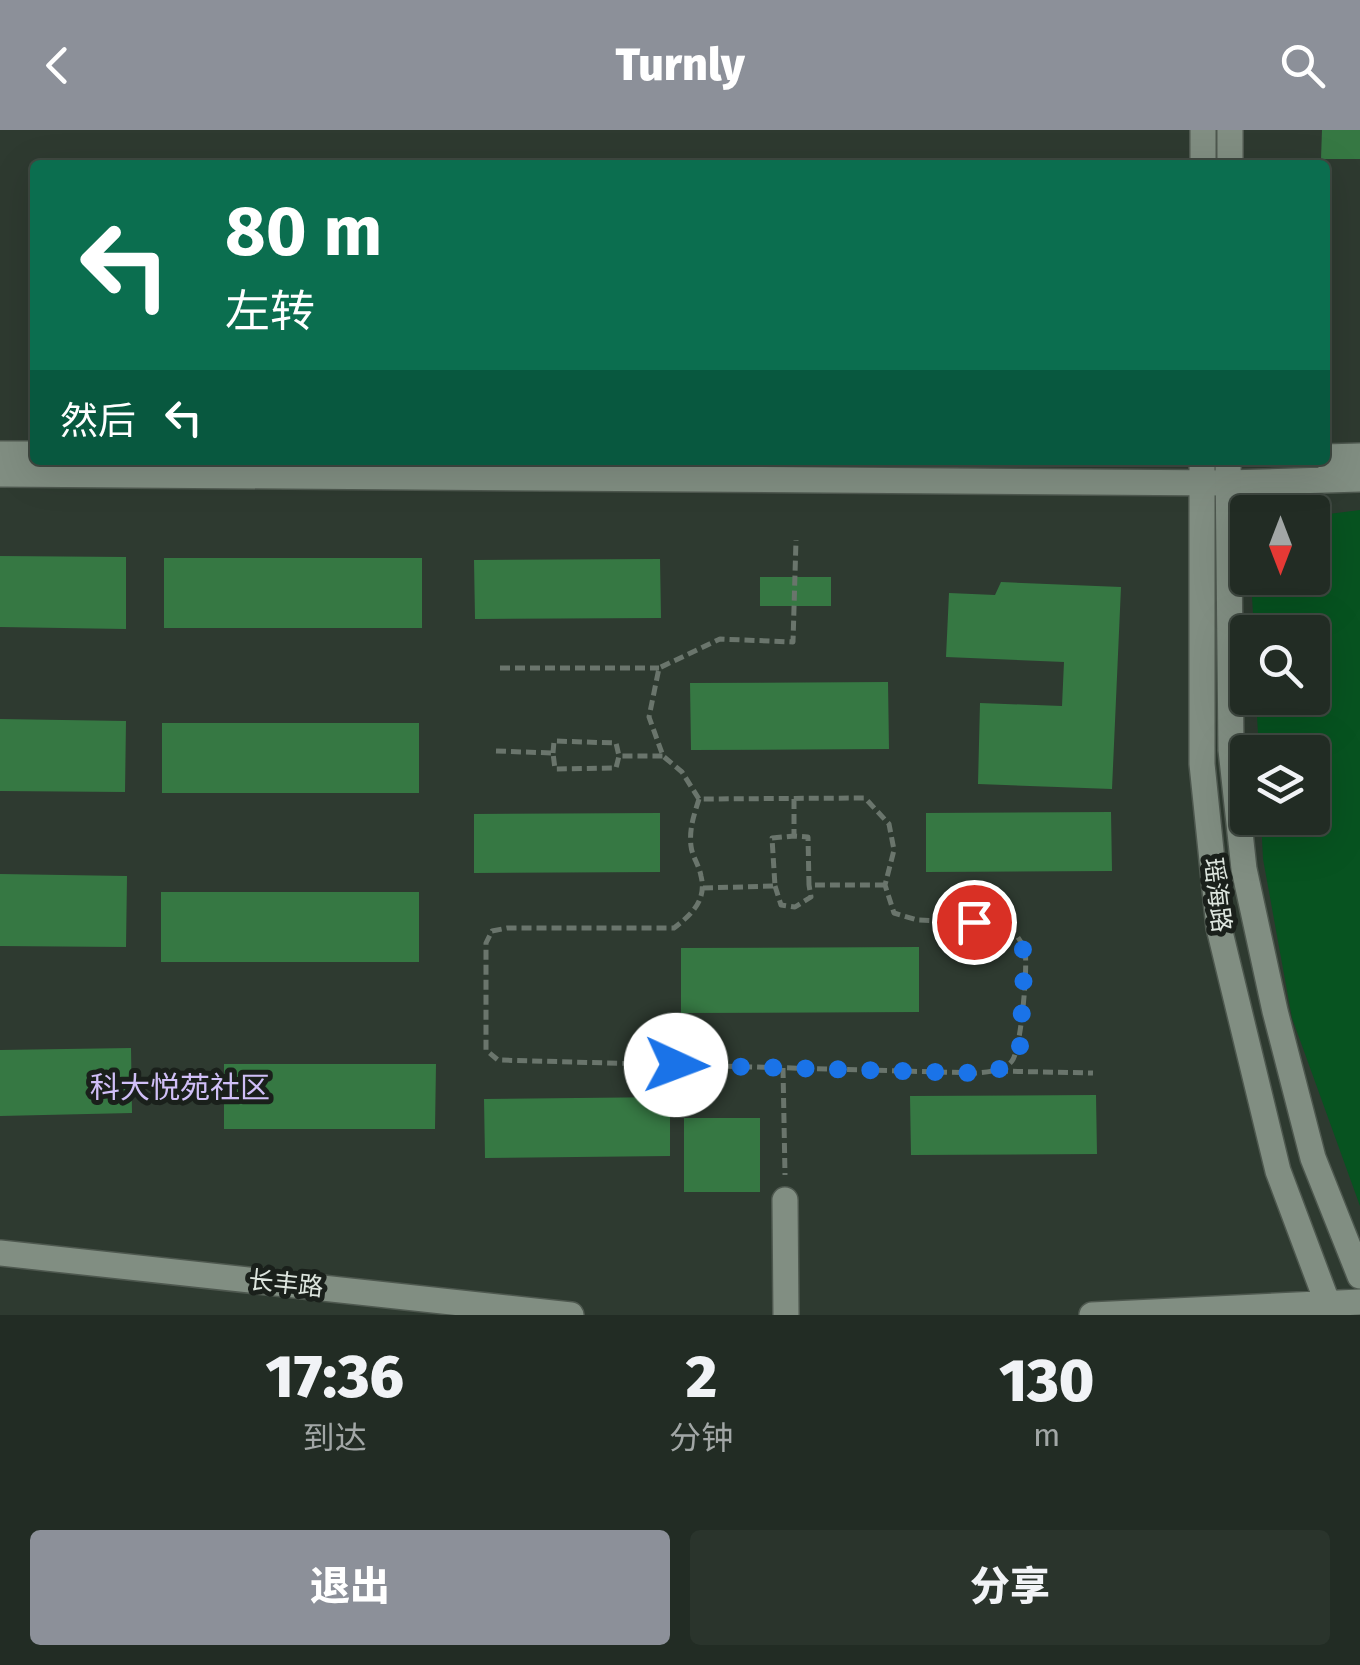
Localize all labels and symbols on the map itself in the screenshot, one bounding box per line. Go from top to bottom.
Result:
north arrow [1230,495,1330,595]
street label: 瑶海路 [1198,856,1236,934]
pin [932,880,1017,965]
position arrow [624,1013,728,1117]
district label: 科大悦苑社区 [90,1070,270,1106]
street label: 长丰路 [247,1265,325,1303]

